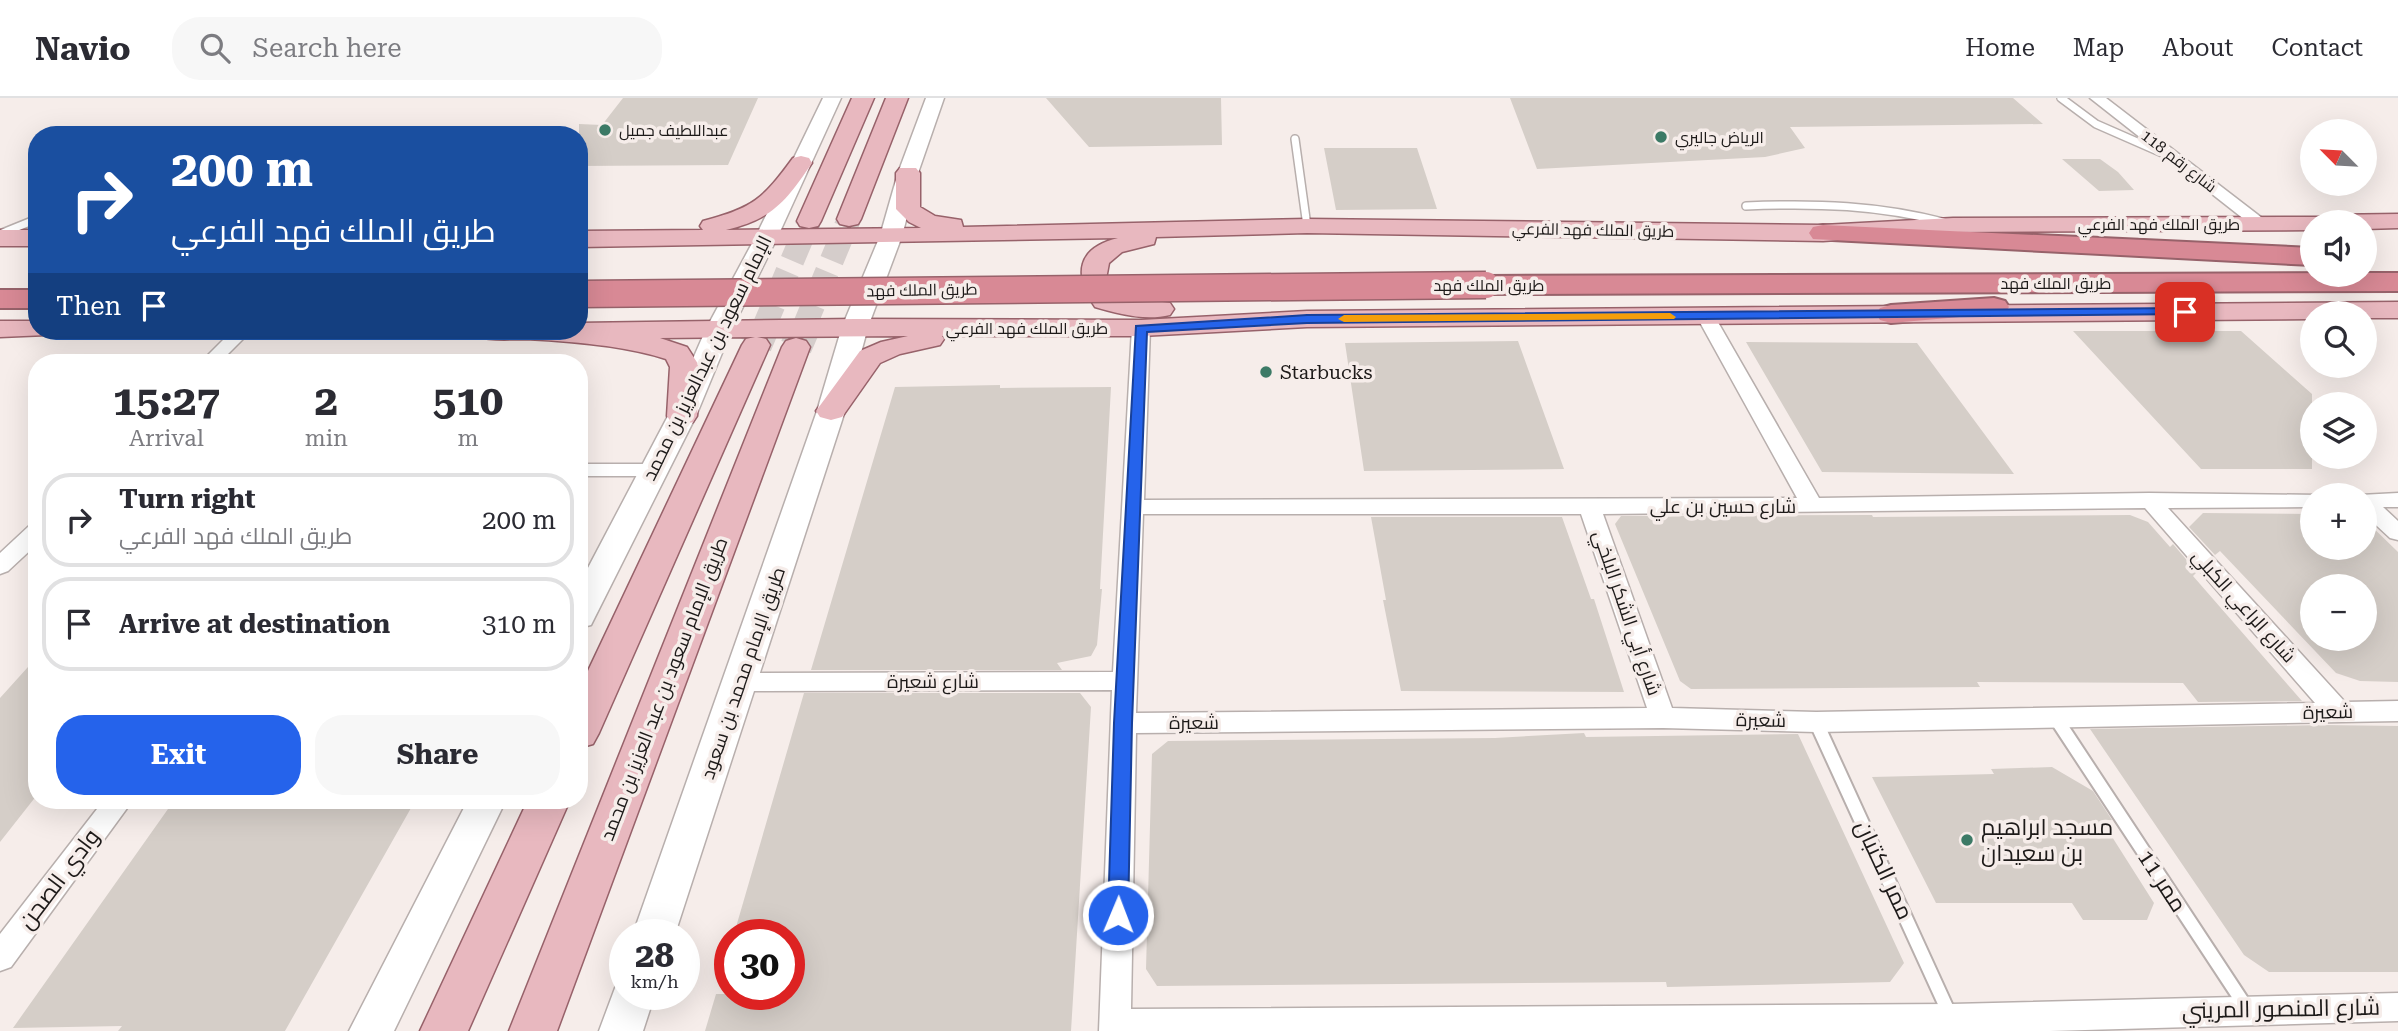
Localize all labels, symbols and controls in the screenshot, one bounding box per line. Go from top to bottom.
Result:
search box [172,17,662,80]
text: Navio [35,29,130,68]
icon: search [196,29,234,67]
text: Search here [252,33,401,63]
text: Home [1965,34,2035,62]
text: Map [2073,34,2124,62]
text: About [2162,34,2233,62]
text: Contact [2271,34,2363,62]
north arrow [2300,119,2376,196]
map controls [2300,119,2377,651]
place label: عبداللطيف جميل [619,121,729,141]
marker: عبداللطيف جميل [597,122,613,138]
street label: شارع رقم 118 [2136,126,2220,198]
place label: الرياض جاليري [1675,128,1764,151]
marker: الرياض جاليري [1653,129,1669,145]
text: 200 m [171,141,313,198]
icon: right [56,154,147,245]
button: sound [2300,210,2377,287]
text: طريق الملك فهد الفرعي [171,212,496,250]
street label: طريق الملك فهد الفرعي [2078,215,2240,238]
street label: طريق الملك فهد الفرعي [1512,219,1674,245]
street label: الإمام سعود بن عبدالعزيز بن محمد [638,232,778,485]
street label: طريق الملك فهد [2001,274,2111,294]
street label: طريق الملك فهد [1434,276,1544,296]
street label: طريق الملك فهد [866,280,978,301]
pin [2155,282,2215,342]
icon: arrive [135,287,173,325]
text: Then [56,291,121,321]
icon: arrive [2166,293,2204,331]
button: search [2300,301,2377,378]
street label: طريق الملك فهد الفرعي [946,319,1108,342]
place label: Starbucks [1280,361,1372,384]
marker: Starbucks [1258,364,1274,380]
text: 15:27 [113,376,220,425]
text: 2 [315,376,338,425]
text: 510 [433,376,503,425]
button: layers [2300,392,2377,469]
text: Arrival [129,425,204,452]
text: min [305,425,348,452]
text: m [457,425,478,452]
button: + [2300,483,2377,560]
text: Turn right [119,484,255,514]
street label: شارع حسين بن علي [1650,495,1796,521]
icon: right [60,501,98,539]
text: 200 m [482,505,556,535]
text: طريق الملك فهد الفرعي [119,523,352,550]
street label: شارع أبي الشكر البلخي [1585,527,1666,700]
street label: طريق الإمام سعود بن عبد العزيز بن محمد [595,534,734,845]
street label: شارع الراعي الكبلي [2185,545,2301,669]
street label: طريق الإمام محمد بن سعود [696,564,792,783]
button: − [2300,574,2377,651]
icon: arrive [60,605,98,643]
text: Arrive at destination [119,609,390,639]
text: 310 m [482,609,556,639]
street label: شارع شعيرة [887,670,979,695]
street label: شعيرة [2303,700,2353,724]
street label: شعيرة [1736,708,1786,732]
street label: شعيرة [1169,711,1219,734]
button: Exit [56,715,301,795]
button: Share [315,715,560,795]
place label: مسجد ابراهيم بن سعيدان [1981,814,2113,867]
street label: ممر الكتبان [1849,816,1919,924]
street label: وادي الصحن [13,824,109,937]
marker: مسجد ابراهيم بن سعيدان [1959,832,1975,848]
street label: ممر 11 [2132,845,2192,917]
position arrow [1081,878,1155,952]
speed limit sign: 30 [714,919,805,1010]
text: 28 [635,935,674,976]
text: km/h [630,971,679,992]
street label: شارع المنصور المريني [2182,994,2381,1028]

